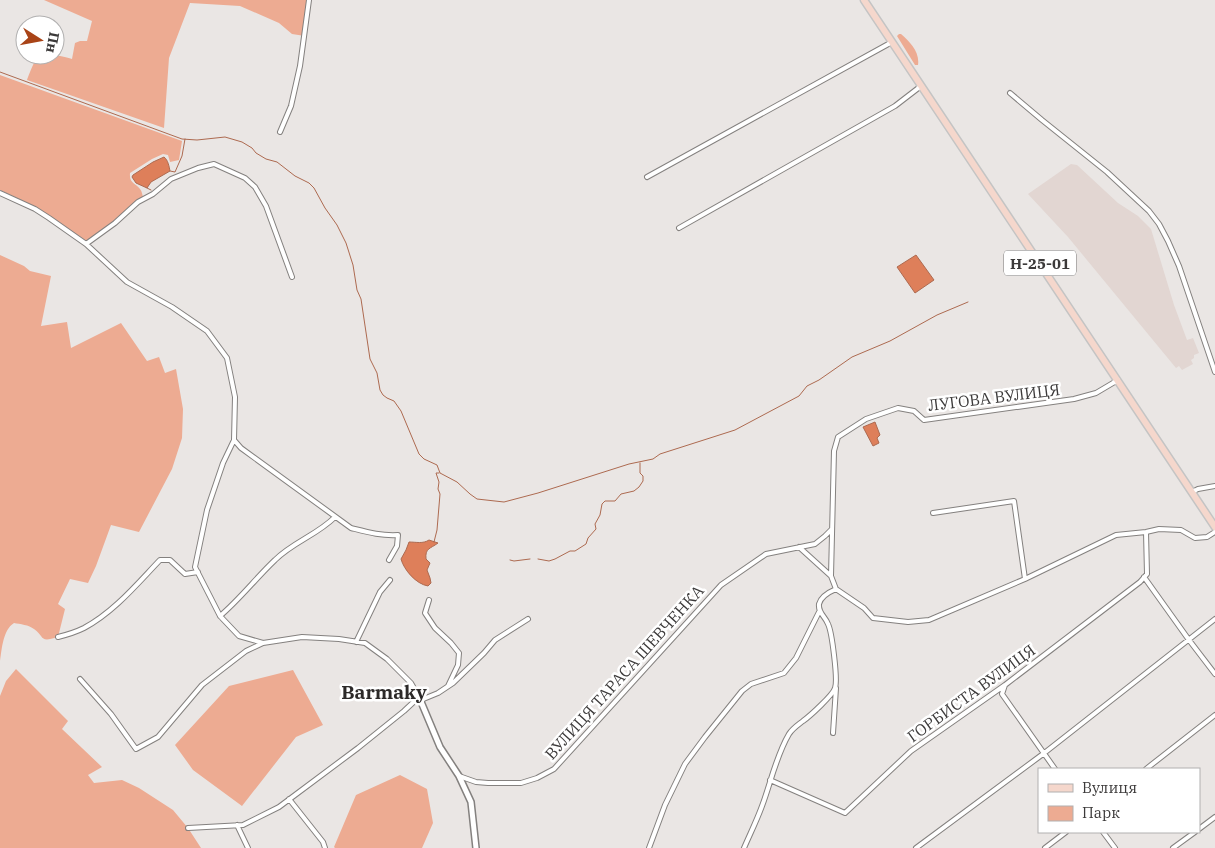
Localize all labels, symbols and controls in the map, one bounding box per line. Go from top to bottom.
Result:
north arrow [15,15,65,65]
text: Пн [42,31,64,54]
road number: Н-25-01 [1004,250,1076,276]
street label: ЛУГОВА ВУЛИЦЯ [927,379,1061,415]
street label: ВУЛИЦЯ ТАРАСА ШЕВЧЕНКА [540,581,708,763]
street label: ГОРБИСТА ВУЛИЦЯ [903,640,1039,746]
district label: Barmaky [341,680,427,704]
legend [1038,768,1200,833]
text: Вулиця [1082,778,1137,797]
text: Парк [1082,803,1120,822]

